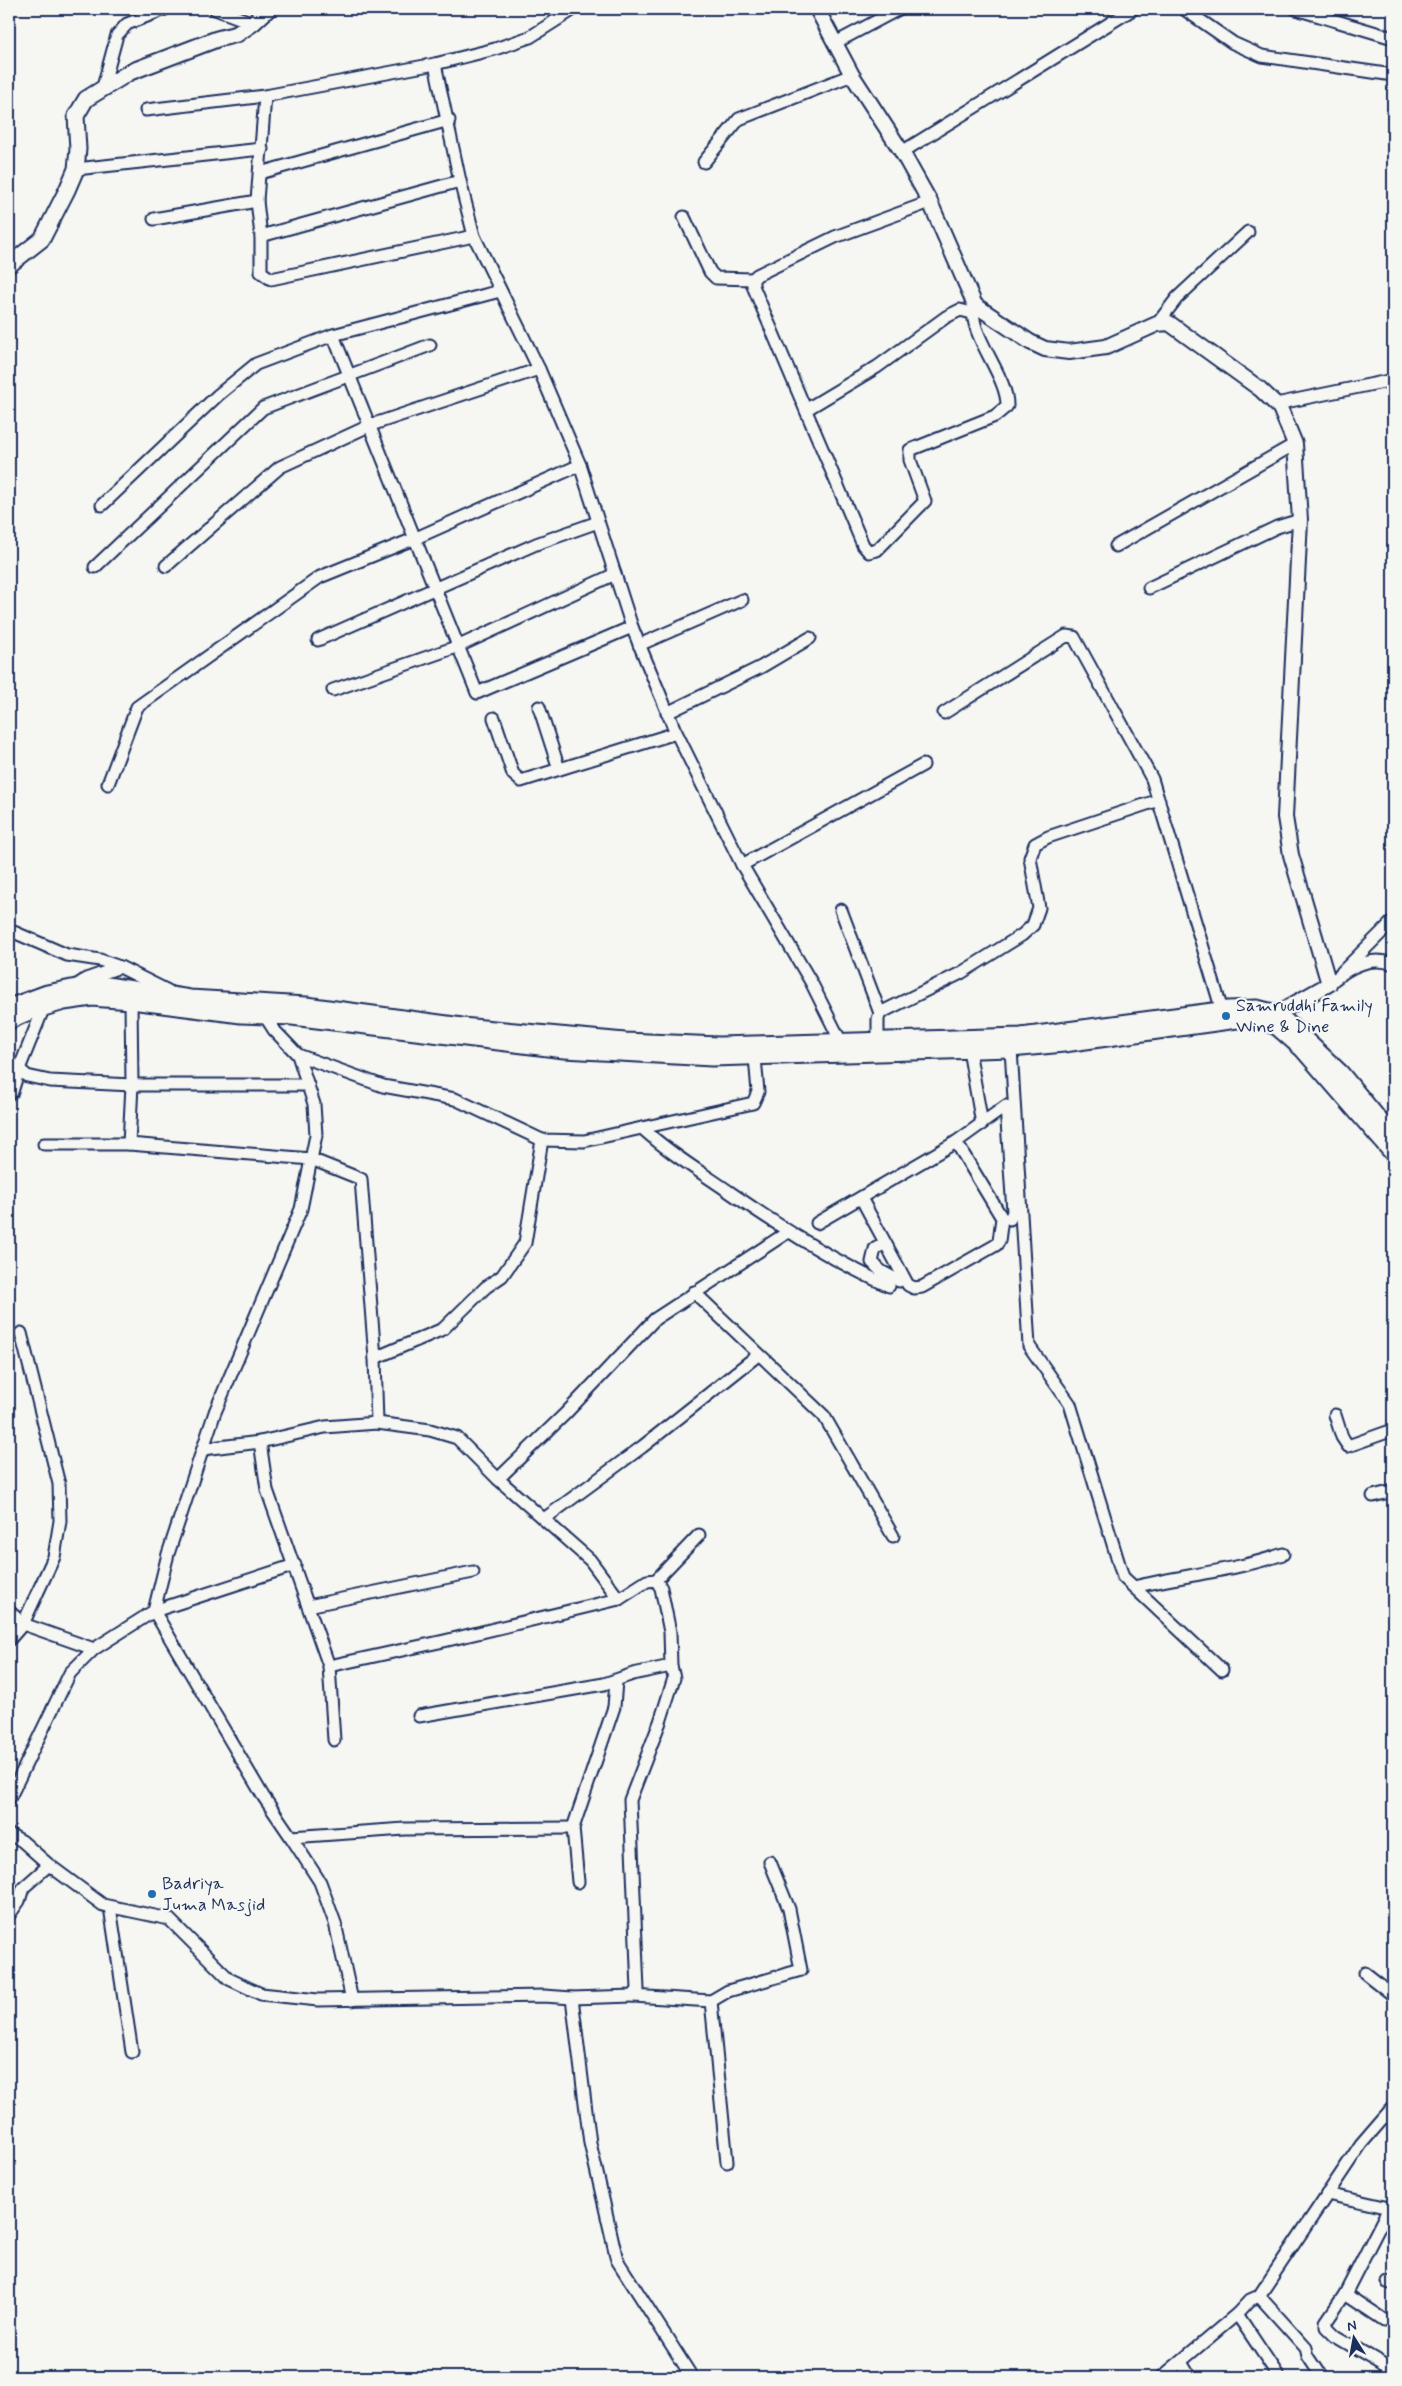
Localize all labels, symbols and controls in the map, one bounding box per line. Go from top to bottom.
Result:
place label: Samruddhi Family Wine & Dine [1236,994,1373,1039]
marker: Samruddhi Family Wine & Dine [1220,1010,1232,1022]
place label: Badriya Juma Masjid [162,1872,265,1917]
marker: Badriya Juma Masjid [146,1888,158,1900]
north arrow [1330,2314,1380,2364]
text: N [1345,2316,1358,2336]

